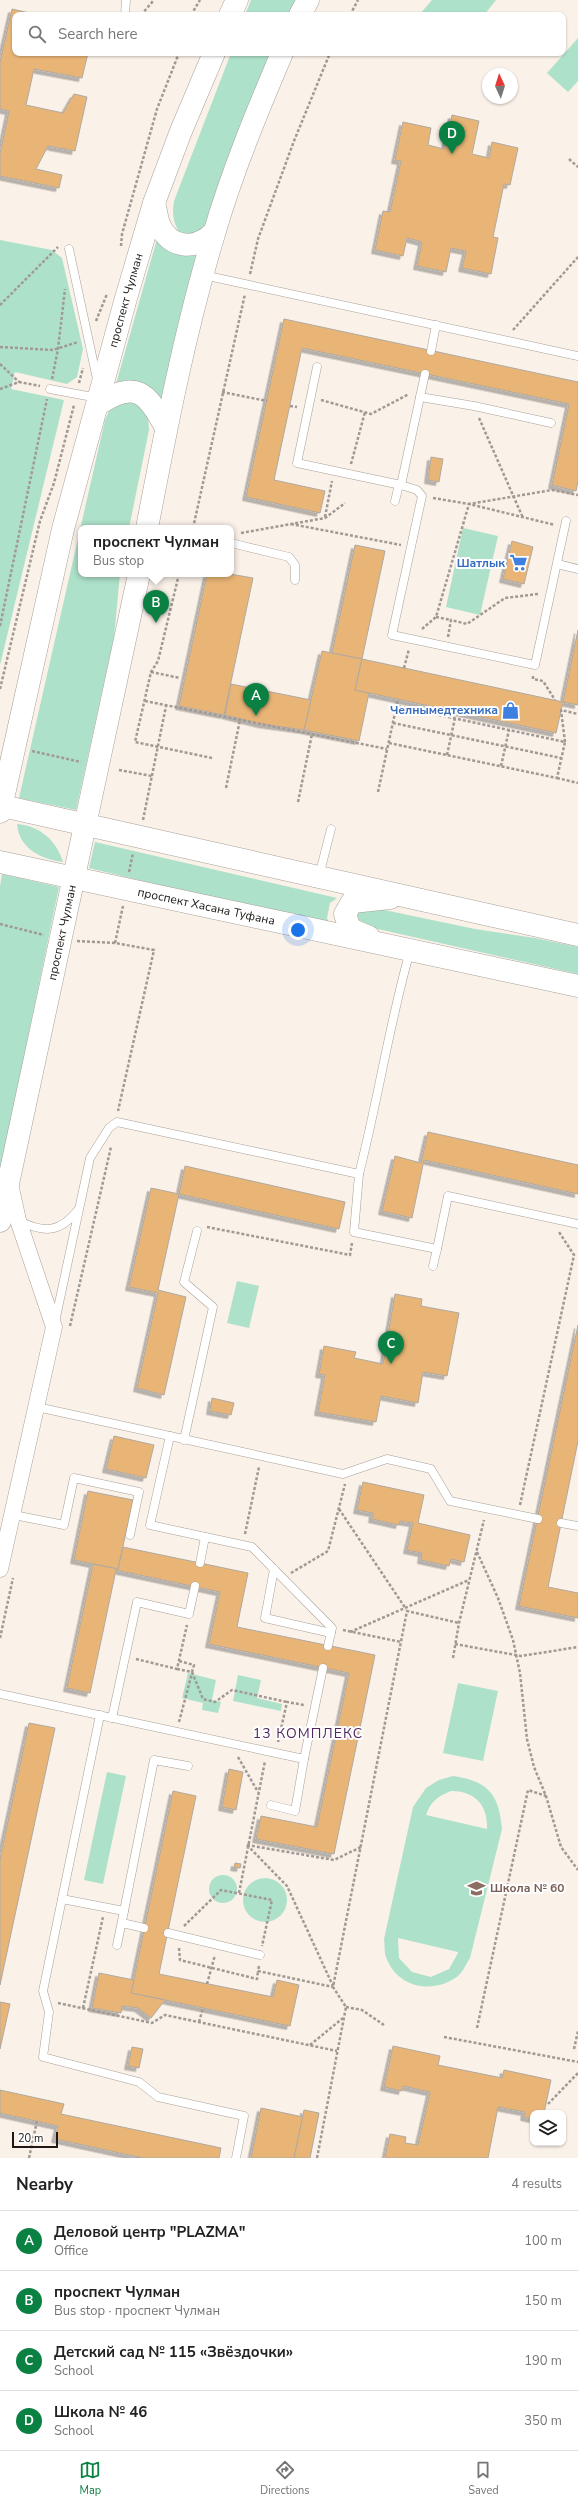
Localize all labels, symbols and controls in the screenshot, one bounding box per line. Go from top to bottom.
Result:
search box [12,12,566,56]
icon: search [26,23,48,45]
text: Search here [58,24,138,44]
north arrow [482,68,518,104]
pin: D [439,121,465,154]
street label: проспект Чулман [105,251,147,349]
popup [78,525,234,577]
text: проспект Чулман [93,532,219,552]
text: Bus stop [93,552,144,570]
supermarket icon: Шатлык [508,553,528,573]
place label: Шатлык [457,555,505,571]
pin: B [143,590,169,623]
pin: A [243,683,269,716]
shop icon: Челнымедтехника [501,700,521,720]
place label: Челнымедтехника [390,702,498,718]
street label: проспект Чулман [44,883,80,982]
street label: проспект Хасана Туфана [136,884,276,929]
your location [288,920,308,940]
pin: C [378,1331,404,1364]
district label: 13 КОМПЛЕКС [253,1724,363,1743]
school or university icon: Школа № 60 [467,1878,487,1898]
place label: Школа № 60 [490,1880,565,1896]
map controls [530,2110,566,2146]
button: layers [530,2110,566,2146]
scale bar [12,2130,58,2149]
text: 20 m [18,2131,43,2146]
text: Nearby [16,2173,73,2196]
text: 4 results [511,2175,562,2193]
text: Деловой центр "PLAZMA" [54,2222,245,2242]
text: A [24,2232,34,2250]
text: 100 m [524,2232,562,2250]
text: Office [54,2242,88,2260]
text: проспект Чулман [54,2282,180,2302]
text: B [25,2292,33,2310]
text: 150 m [524,2292,562,2310]
text: Bus stop · проспект Чулман [54,2302,220,2320]
text: Детский сад № 115 «Звёздочки» [54,2342,293,2362]
text: C [25,2352,33,2370]
text: 190 m [524,2352,562,2370]
text: School [54,2362,94,2380]
text: Школа № 46 [54,2402,147,2422]
text: D [24,2412,34,2430]
text: 350 m [524,2412,562,2430]
text: School [54,2422,94,2440]
tab: Map [79,2459,101,2498]
tab: Directions [260,2459,310,2498]
tab: Saved [468,2459,499,2498]

